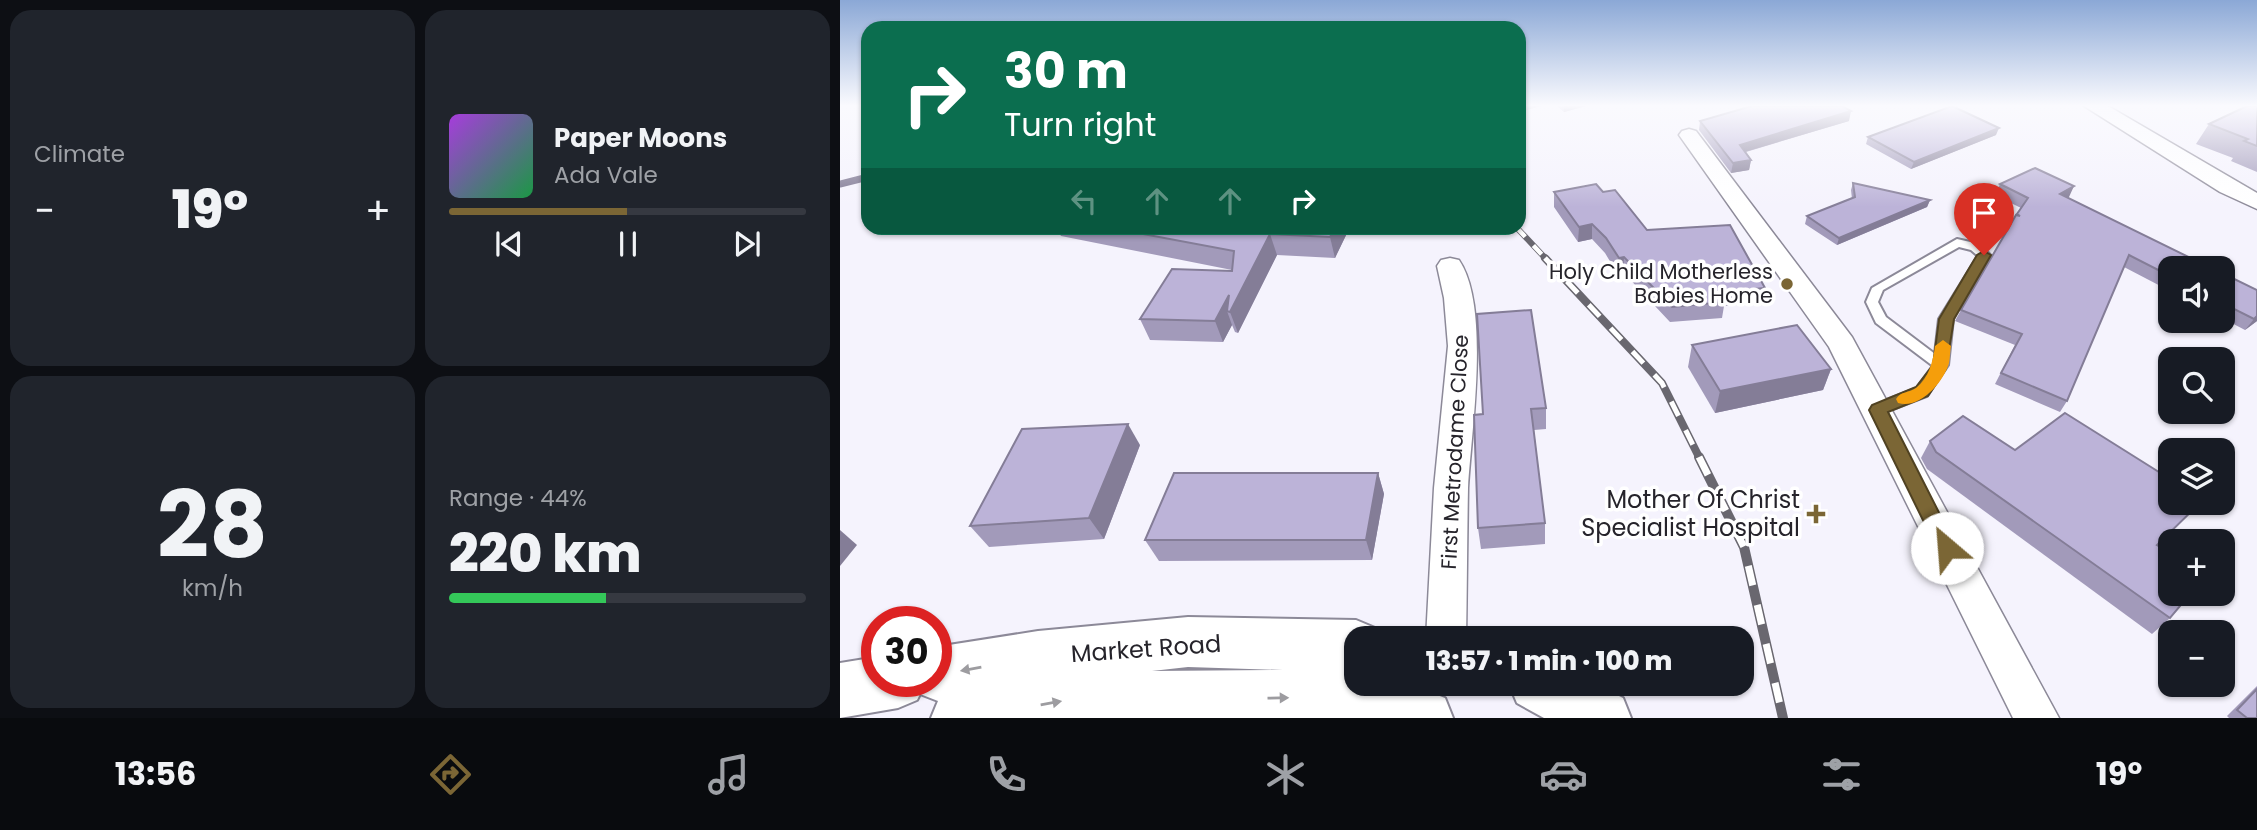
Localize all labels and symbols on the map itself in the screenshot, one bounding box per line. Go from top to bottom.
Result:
pin [1954,183,2014,255]
place label: Holy Child Motherless Babies Home [1549,257,1773,310]
marker: Holy Child Motherless Babies Home [1779,276,1795,292]
street label: First Metrodame Close [1434,334,1475,570]
place label: Mother Of Christ Specialist Hospital [1581,483,1800,544]
marker: Mother Of Christ Specialist Hospital [1806,504,1826,524]
position arrow [1910,511,1984,585]
speed limit sign: 30 [861,606,952,697]
street label: Market Road [1070,627,1222,670]
one-way arrow [960,663,982,674]
one-way arrow [1267,692,1289,704]
one-way arrow [1040,697,1062,708]

